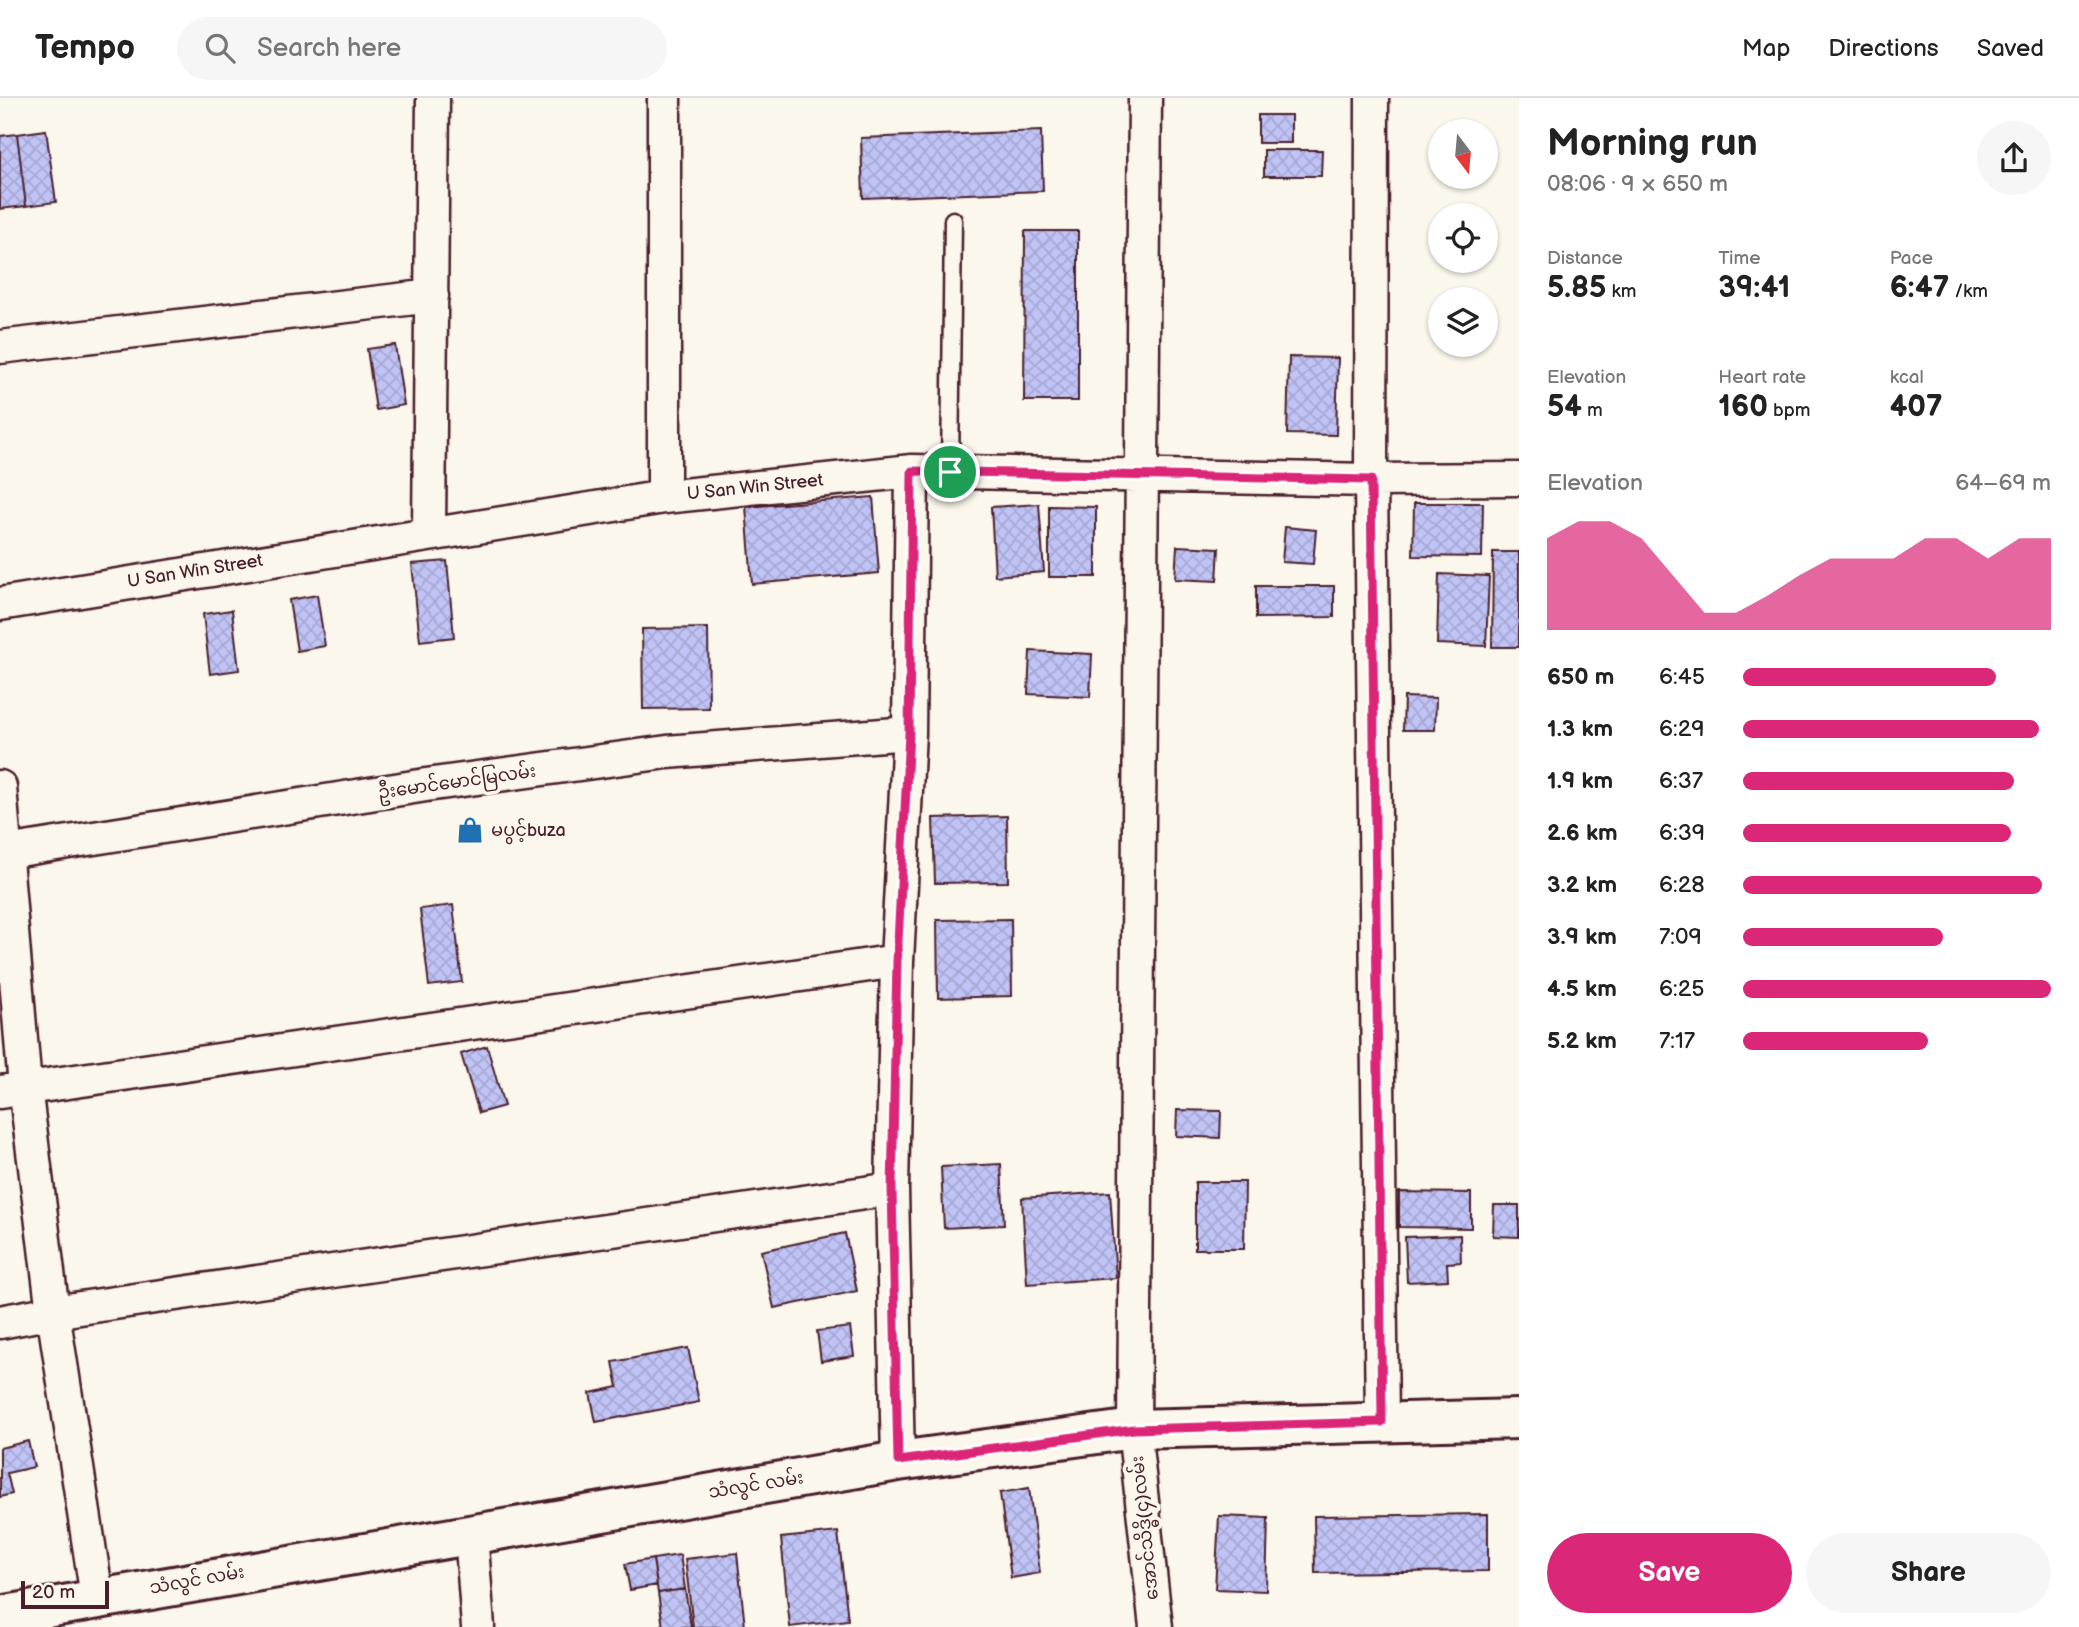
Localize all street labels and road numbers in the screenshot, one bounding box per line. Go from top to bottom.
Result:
street label: U San Win Street [686,469,825,505]
street label: U San Win Street [126,550,265,592]
street label: ဦးမောင်မောင်မြလမ်း [376,758,538,807]
street label: အောင်သိဒ္ဓိ(၄)လမ်း [1123,1454,1167,1602]
street label: သံလွင် လမ်း [707,1464,806,1507]
street label: သံလွင် လမ်း [147,1558,247,1603]

